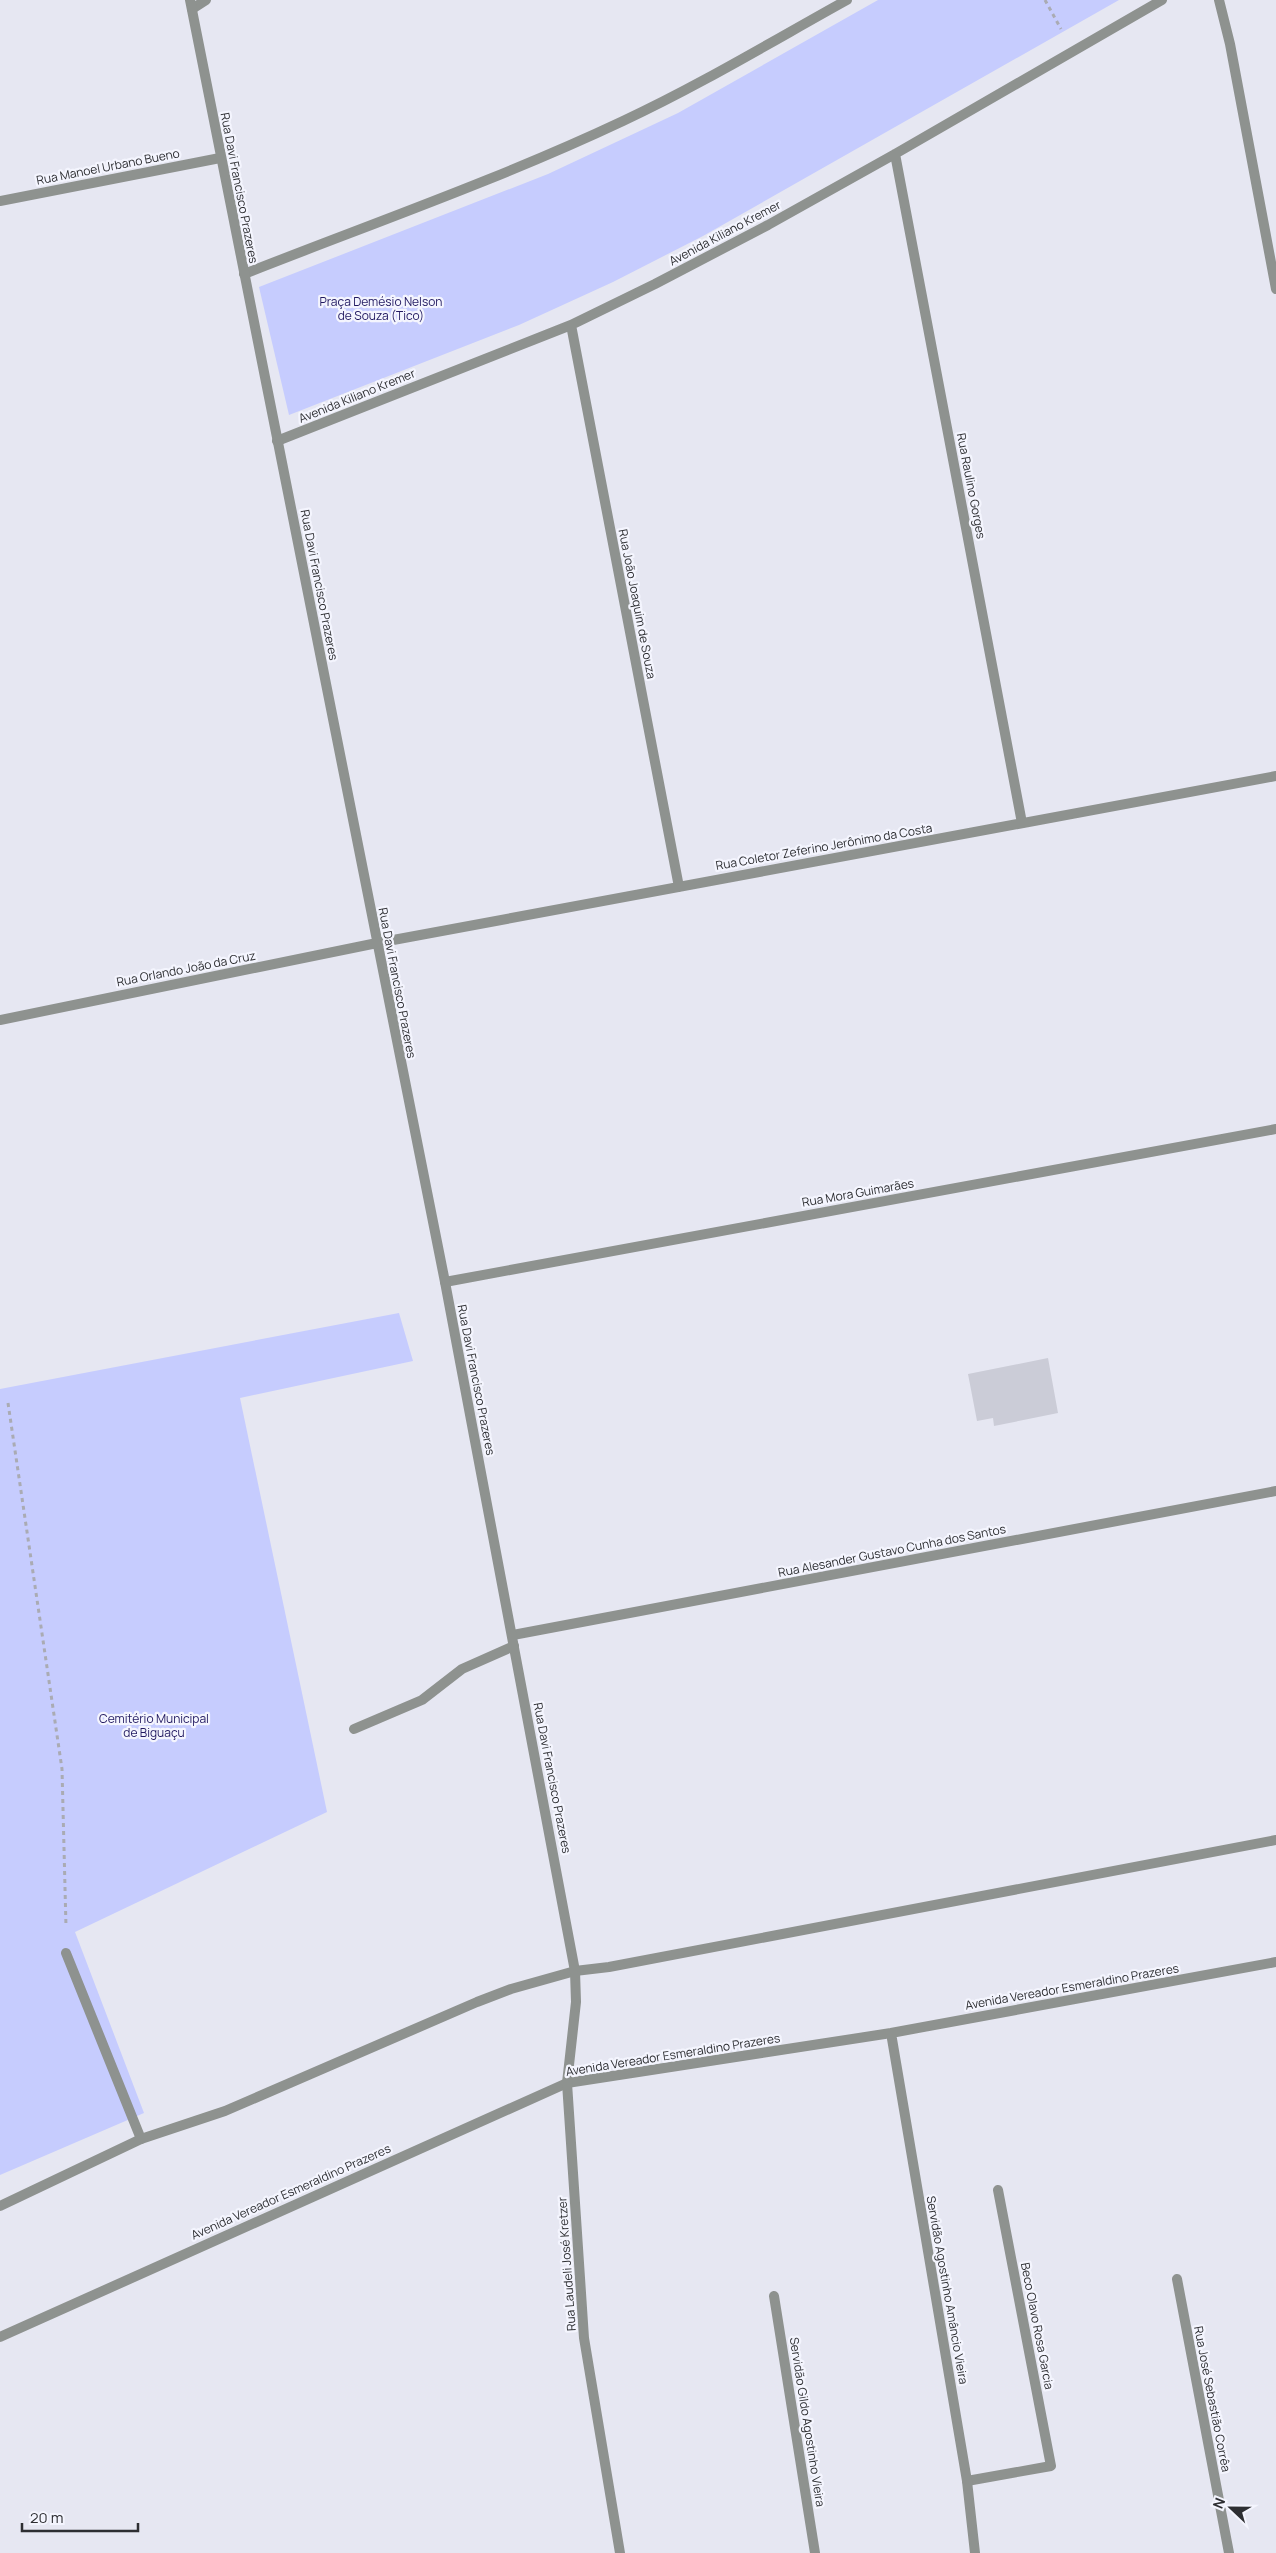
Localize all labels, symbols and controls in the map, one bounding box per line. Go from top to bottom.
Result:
street label: Rua Davi Francisco Prazeres [217,111,262,265]
street label: Rua Manoel Urbano Bueno [35,144,181,189]
street label: Avenida Kiliano Kremer [666,196,784,269]
park label: Praça Demésio Nelson de Souza (Tico) [320,293,442,324]
street label: Avenida Kiliano Kremer [296,364,418,427]
street label: Rua Raulino Gorges [953,432,990,540]
street label: Rua Davi Francisco Prazeres [297,508,342,662]
street label: Rua João Joaquim de Souza [615,528,660,680]
street label: Rua Coletor Zeferino Jerônimo da Costa [714,819,934,874]
street label: Rua Davi Francisco Prazeres [375,906,420,1060]
street label: Rua Orlando João da Cruz [115,947,257,990]
street label: Rua Mora Guimarães [801,1174,915,1211]
street label: Rua Davi Francisco Prazeres [454,1303,499,1457]
street label: Rua Alesander Gustavo Cunha dos Santos [777,1520,1007,1581]
street label: Rua Davi Francisco Prazeres [530,1701,575,1855]
park label: Cemitério Municipal de Biguaçu [99,1710,209,1741]
street label: Avenida Vereador Esmeraldino Prazeres [964,1959,1180,2014]
street label: Avenida Vereador Esmeraldino Prazeres [564,2029,781,2080]
street label: Avenida Vereador Esmeraldino Prazeres [188,2140,393,2243]
street label: Servidão Agostinho Amâncio Vieira [923,2194,972,2385]
street label: Rua Laudeli José Kretzer [553,2196,580,2332]
street label: Beco Olavo Rosa Garcia [1017,2261,1058,2391]
street label: Rua José Sebastião Corrêa [1190,2325,1235,2473]
street label: Servidão Gildo Agostinho Vieira [786,2336,829,2508]
north arrow [1206,2483,1256,2533]
text: N [1208,2495,1229,2511]
scale bar [22,2500,139,2532]
text: 20 m [30,2507,63,2528]

